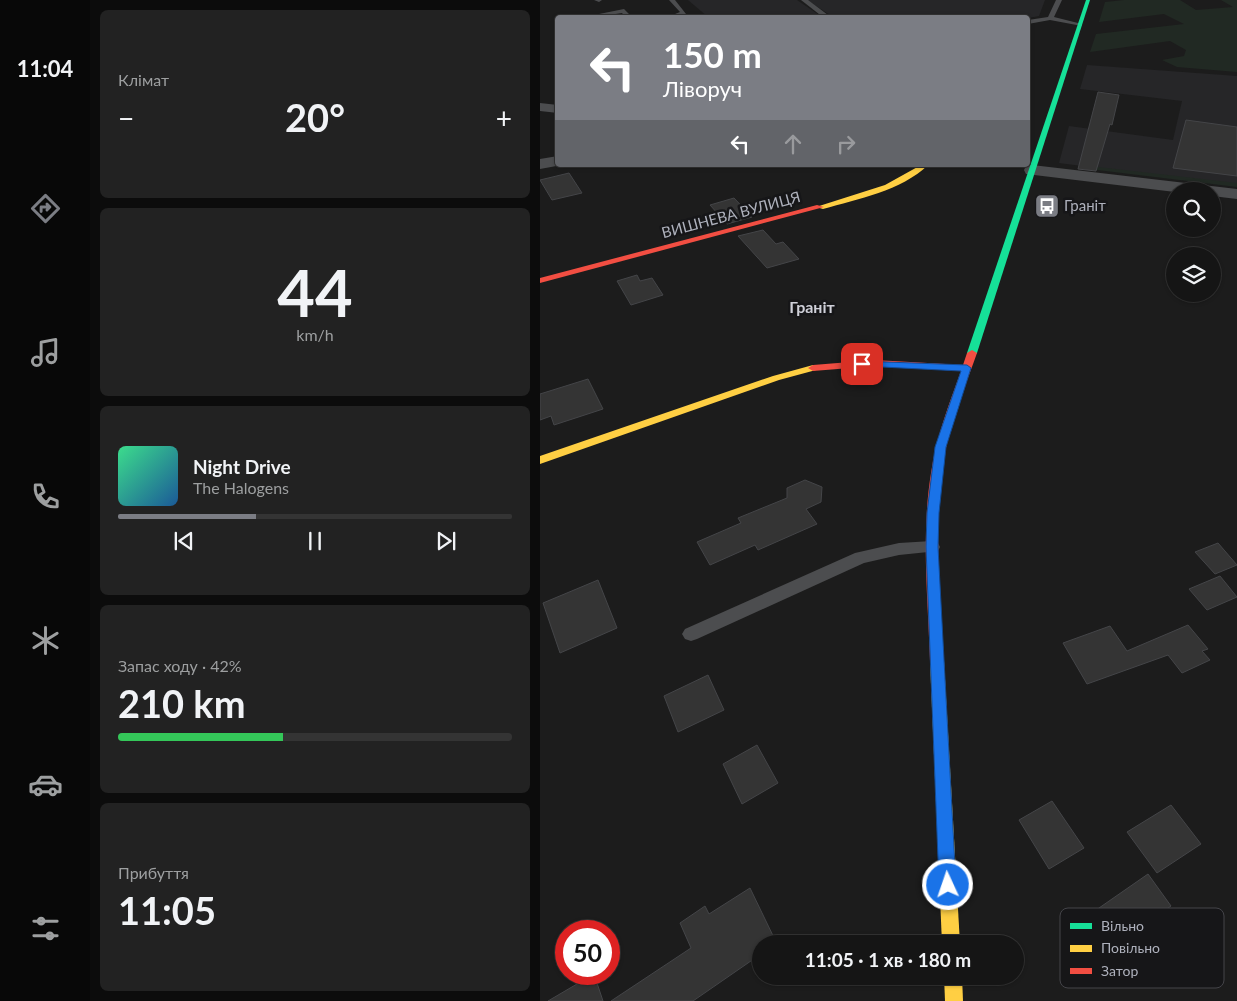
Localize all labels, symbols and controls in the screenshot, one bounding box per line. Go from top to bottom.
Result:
text: 150 m [663,33,762,75]
icon: left [580,35,645,100]
text: 11:04 [17,55,73,82]
text: Клімат [118,70,169,89]
text: Ліворуч [663,75,742,102]
text: 20° [285,94,345,140]
text: − [118,101,134,135]
text: + [496,101,512,135]
icon: left [726,130,754,158]
icon: ahead [779,130,807,158]
icon: right [832,130,860,158]
map controls [1166,182,1221,302]
button: search [1166,182,1221,237]
street label: ВИШНЕВА ВУЛИЦЯ [659,187,802,241]
icon: directions [28,191,63,226]
bus stop icon: Граніт [1034,193,1060,219]
place label: Граніт [1064,196,1106,214]
button: layers [1166,247,1221,302]
text: 44 [277,253,353,331]
district label: Граніт [789,297,836,316]
text: km/h [296,325,334,344]
icon: music [28,335,63,370]
pin [841,343,883,385]
icon: arrive [848,350,876,378]
text: Night Drive [193,455,291,478]
text: The Halogens [193,478,289,497]
icon: phone [28,479,63,514]
icon: previous [170,527,198,555]
icon: pause [301,527,329,555]
icon: next [432,527,460,555]
icon: climate [28,623,63,658]
text: Запас ходу · 42% [118,656,242,675]
text: 210 km [118,680,246,726]
icon: car [28,767,63,802]
position arrow [921,858,973,910]
text: Прибуття [118,863,189,882]
text: 11:05 [118,887,216,933]
legend [1060,908,1224,988]
icon: filters [28,911,63,946]
text: Вільно [1101,917,1144,934]
speed limit sign: 50 [555,920,620,985]
text: Повільно [1101,939,1160,956]
text: 11:05 · 1 хв · 180 m [805,948,971,971]
text: Затор [1101,962,1138,979]

